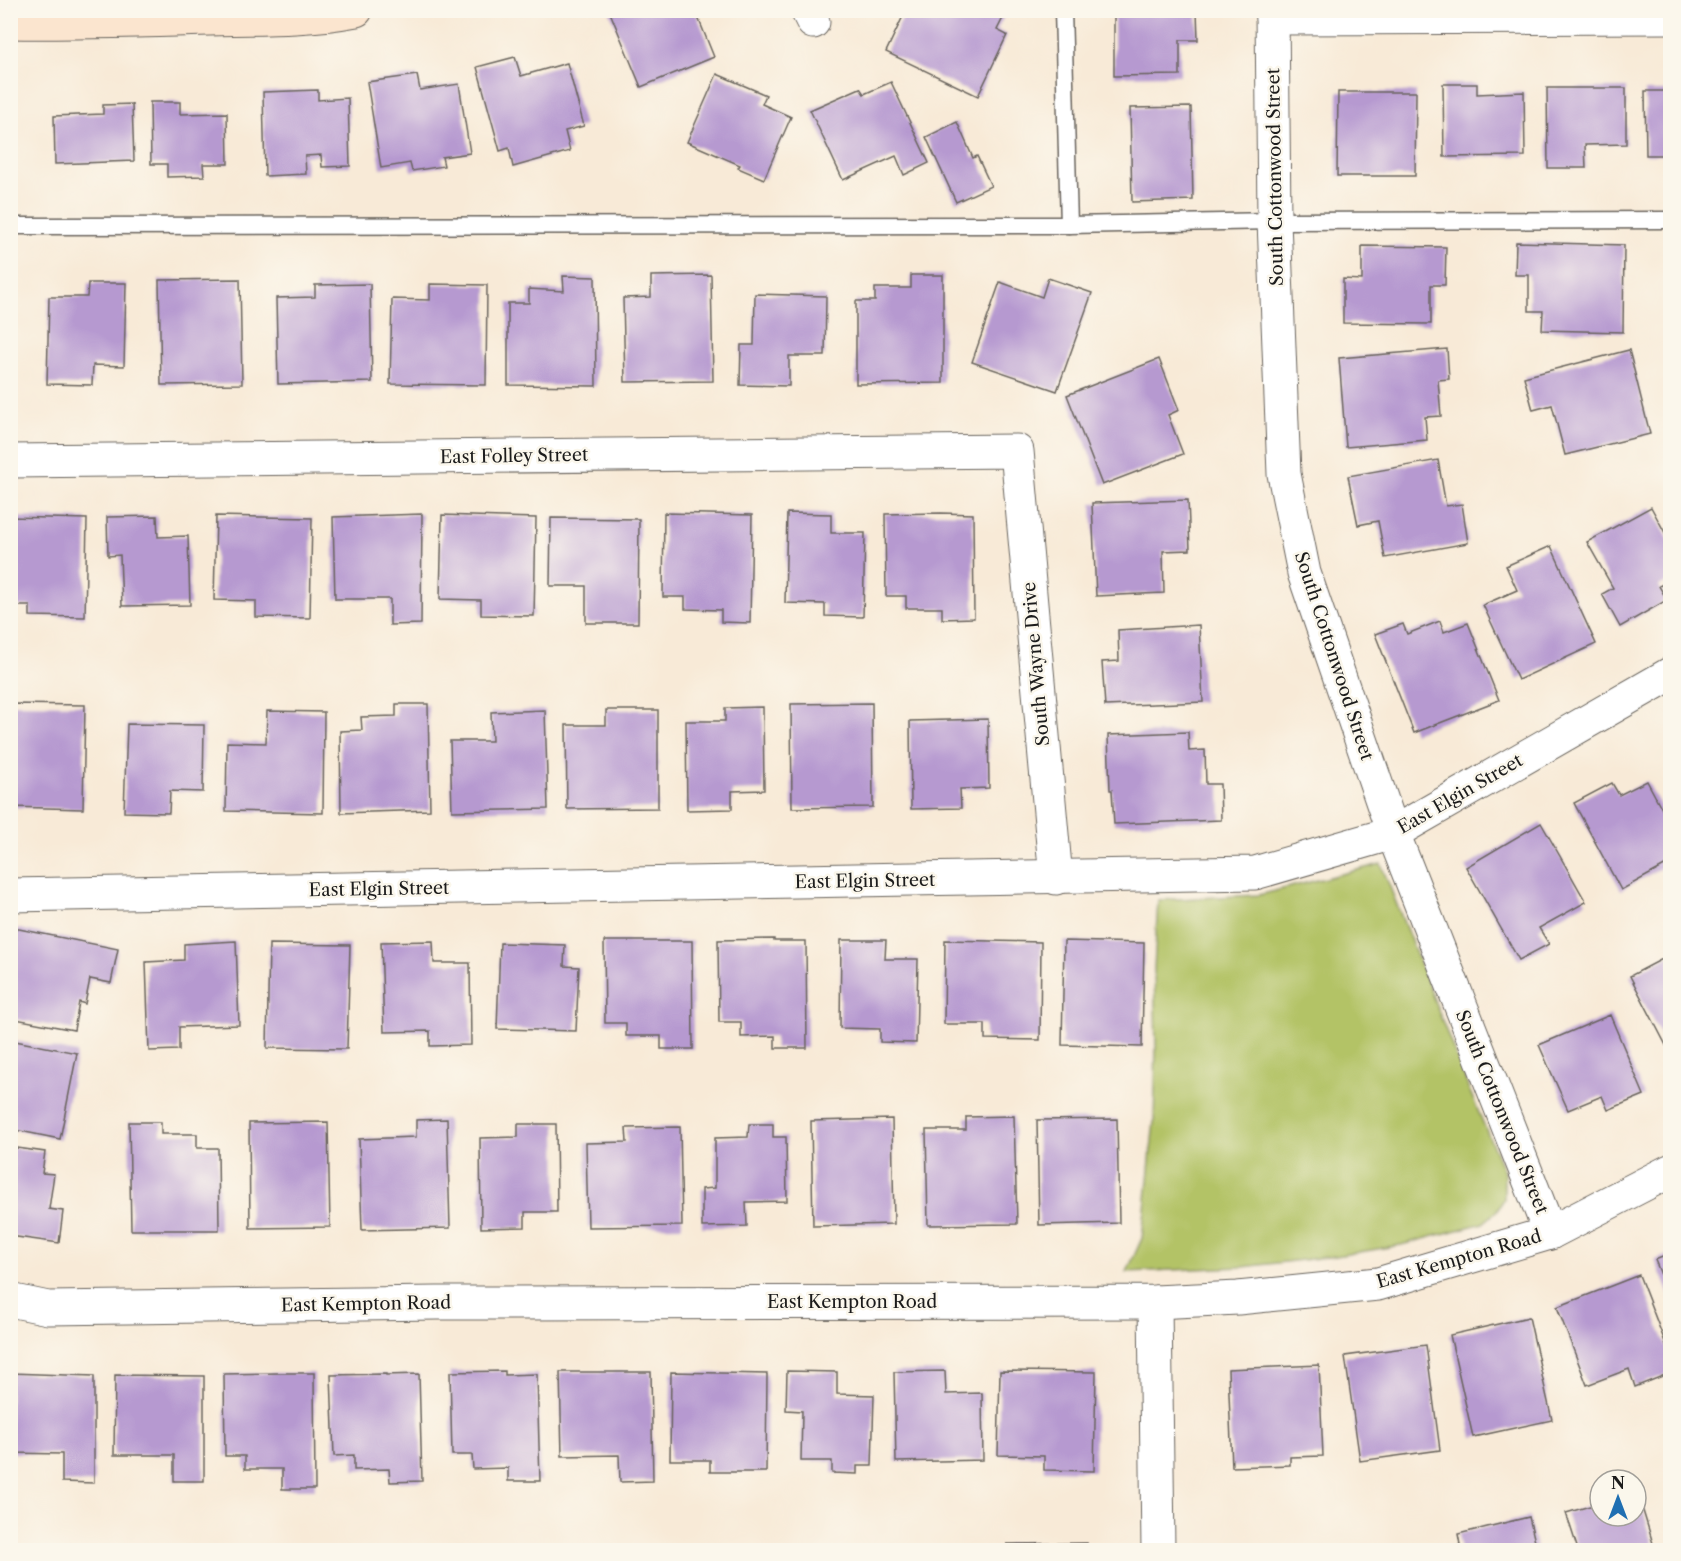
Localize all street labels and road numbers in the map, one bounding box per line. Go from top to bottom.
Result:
street label: South Cottonwood Street [1262,67,1288,286]
street label: East Folley Street [440,444,589,468]
street label: South Cottonwood Street [1290,549,1378,764]
street label: South Wayne Drive [1018,581,1054,747]
street label: East Elgin Street [1394,749,1527,839]
street label: East Elgin Street [795,869,936,893]
street label: East Elgin Street [309,877,450,901]
street label: South Cottonwood Street [1451,1007,1553,1218]
street label: East Kempton Road [1374,1225,1544,1293]
street label: East Kempton Road [767,1291,937,1313]
street label: East Kempton Road [281,1292,451,1316]

